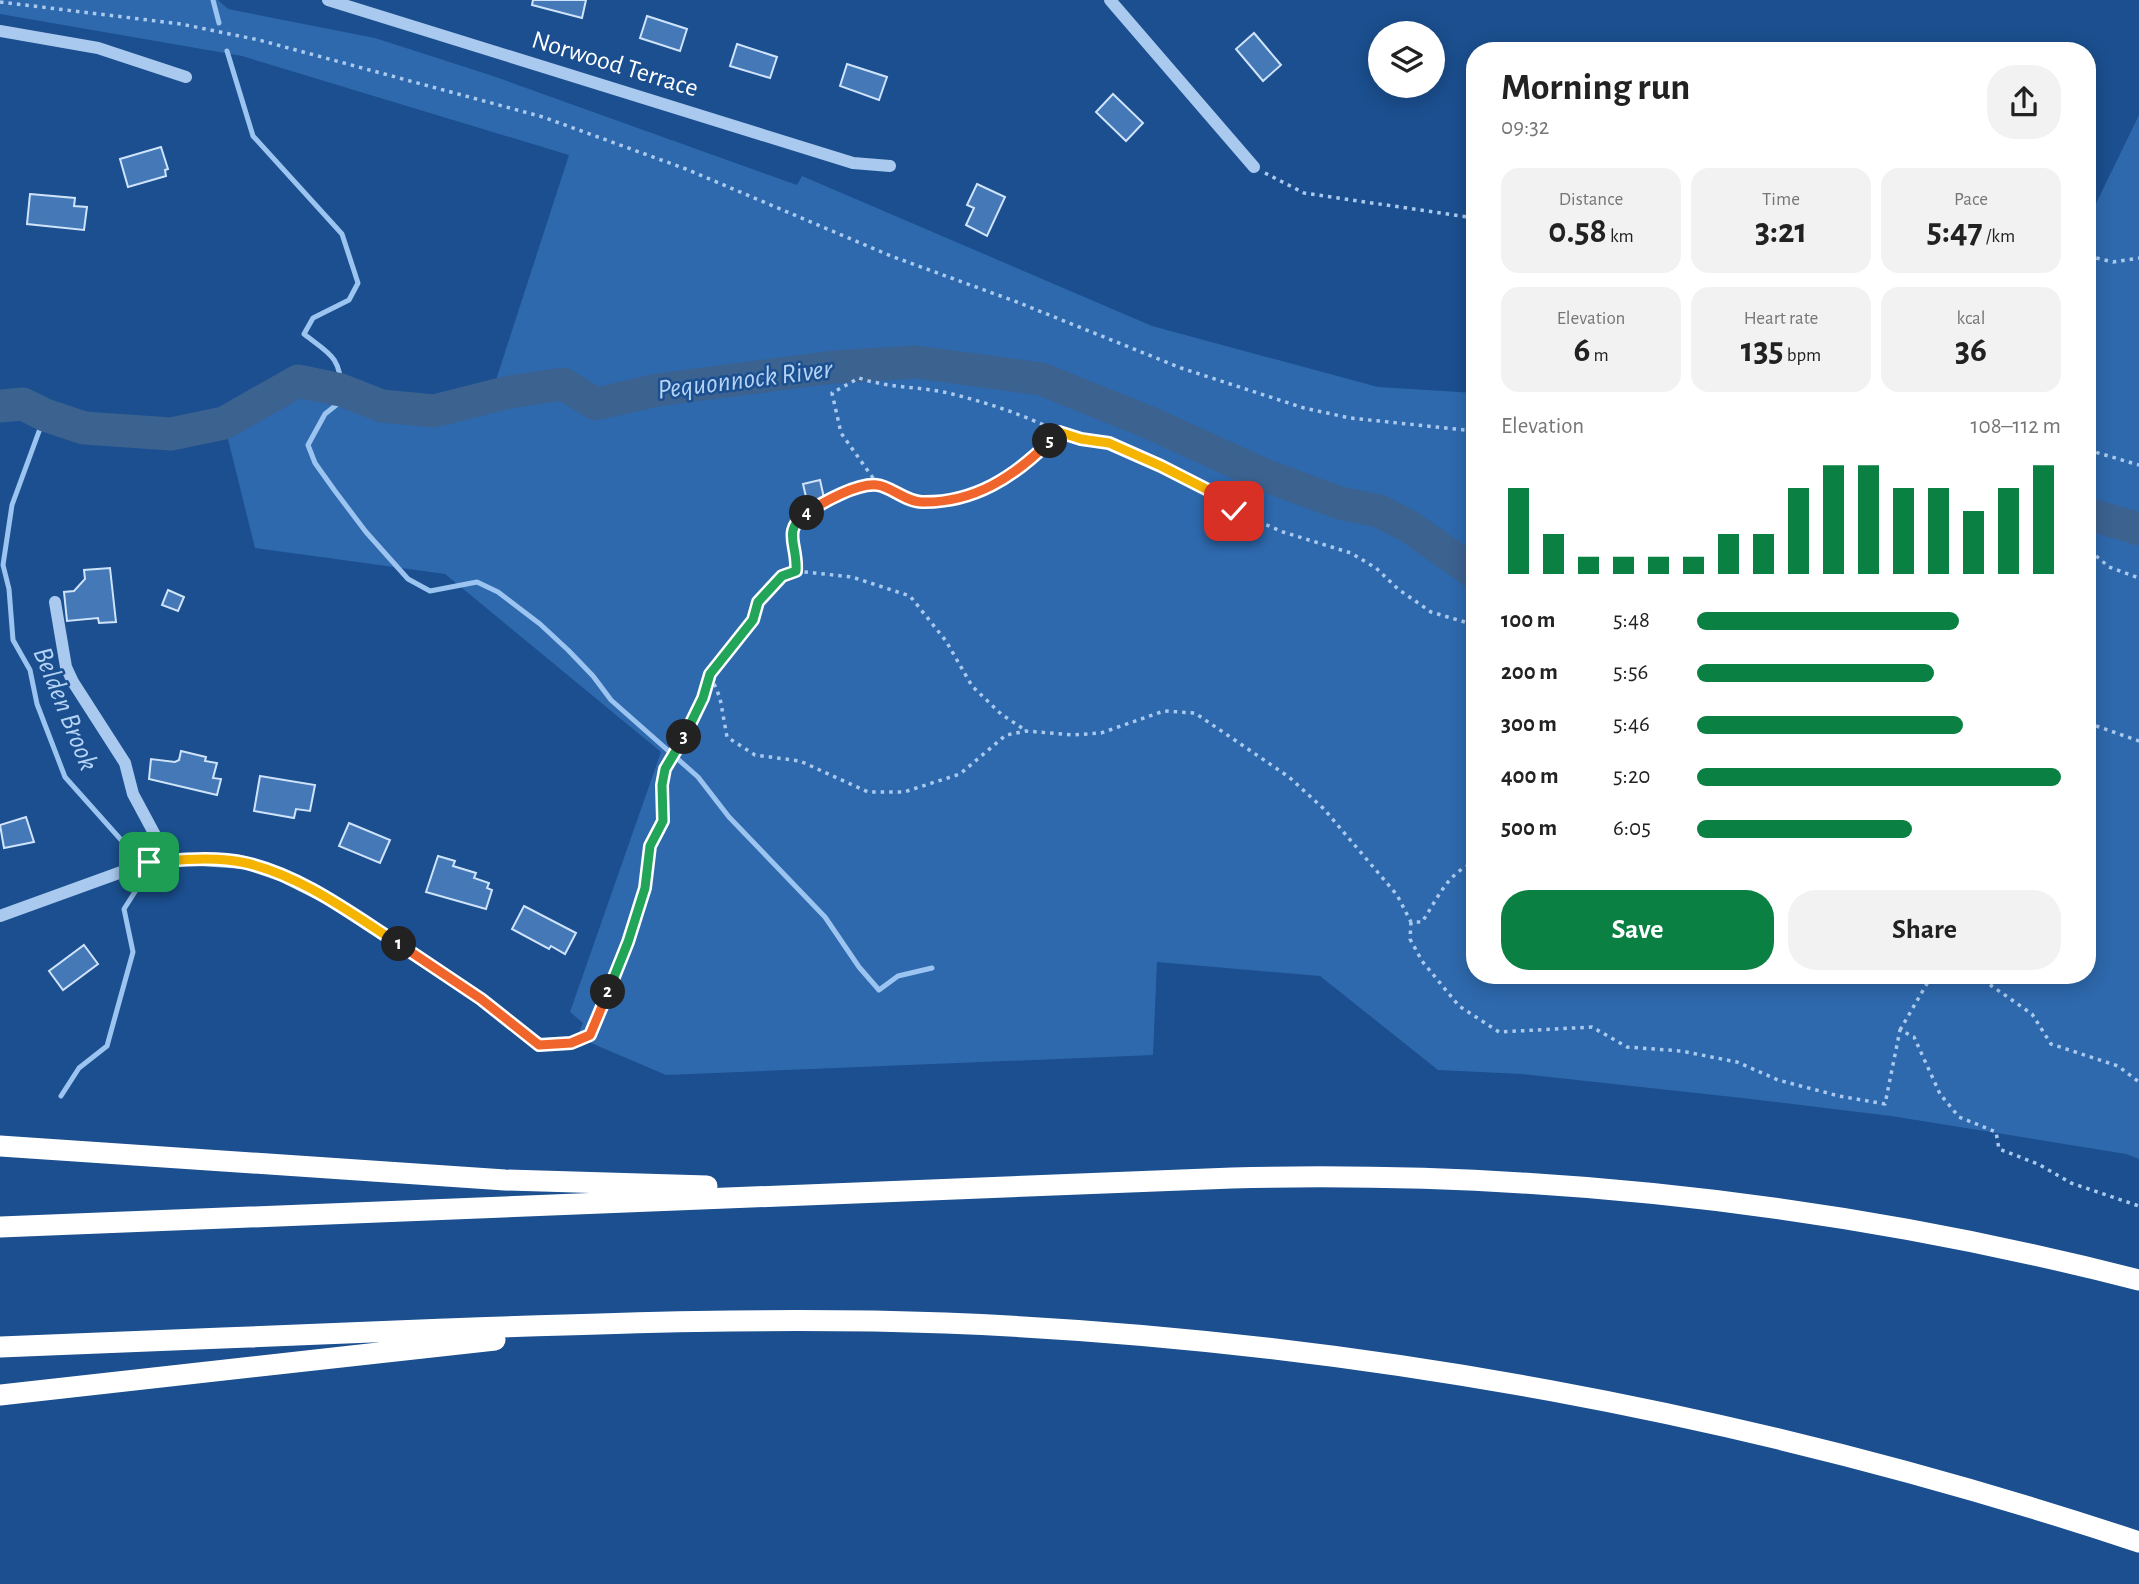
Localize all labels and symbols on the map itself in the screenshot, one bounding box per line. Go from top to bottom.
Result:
street label: Norwood Terrace [529,26,701,102]
water label: Pequonnock River [656,355,835,405]
pin: 5 [1032,424,1068,458]
pin [1204,481,1264,541]
pin: 4 [790,496,824,530]
water label: Belden Brook [28,643,102,775]
pin: 3 [666,720,702,754]
pin [119,832,179,892]
pin: 1 [382,926,416,962]
pin: 2 [590,974,626,1010]

